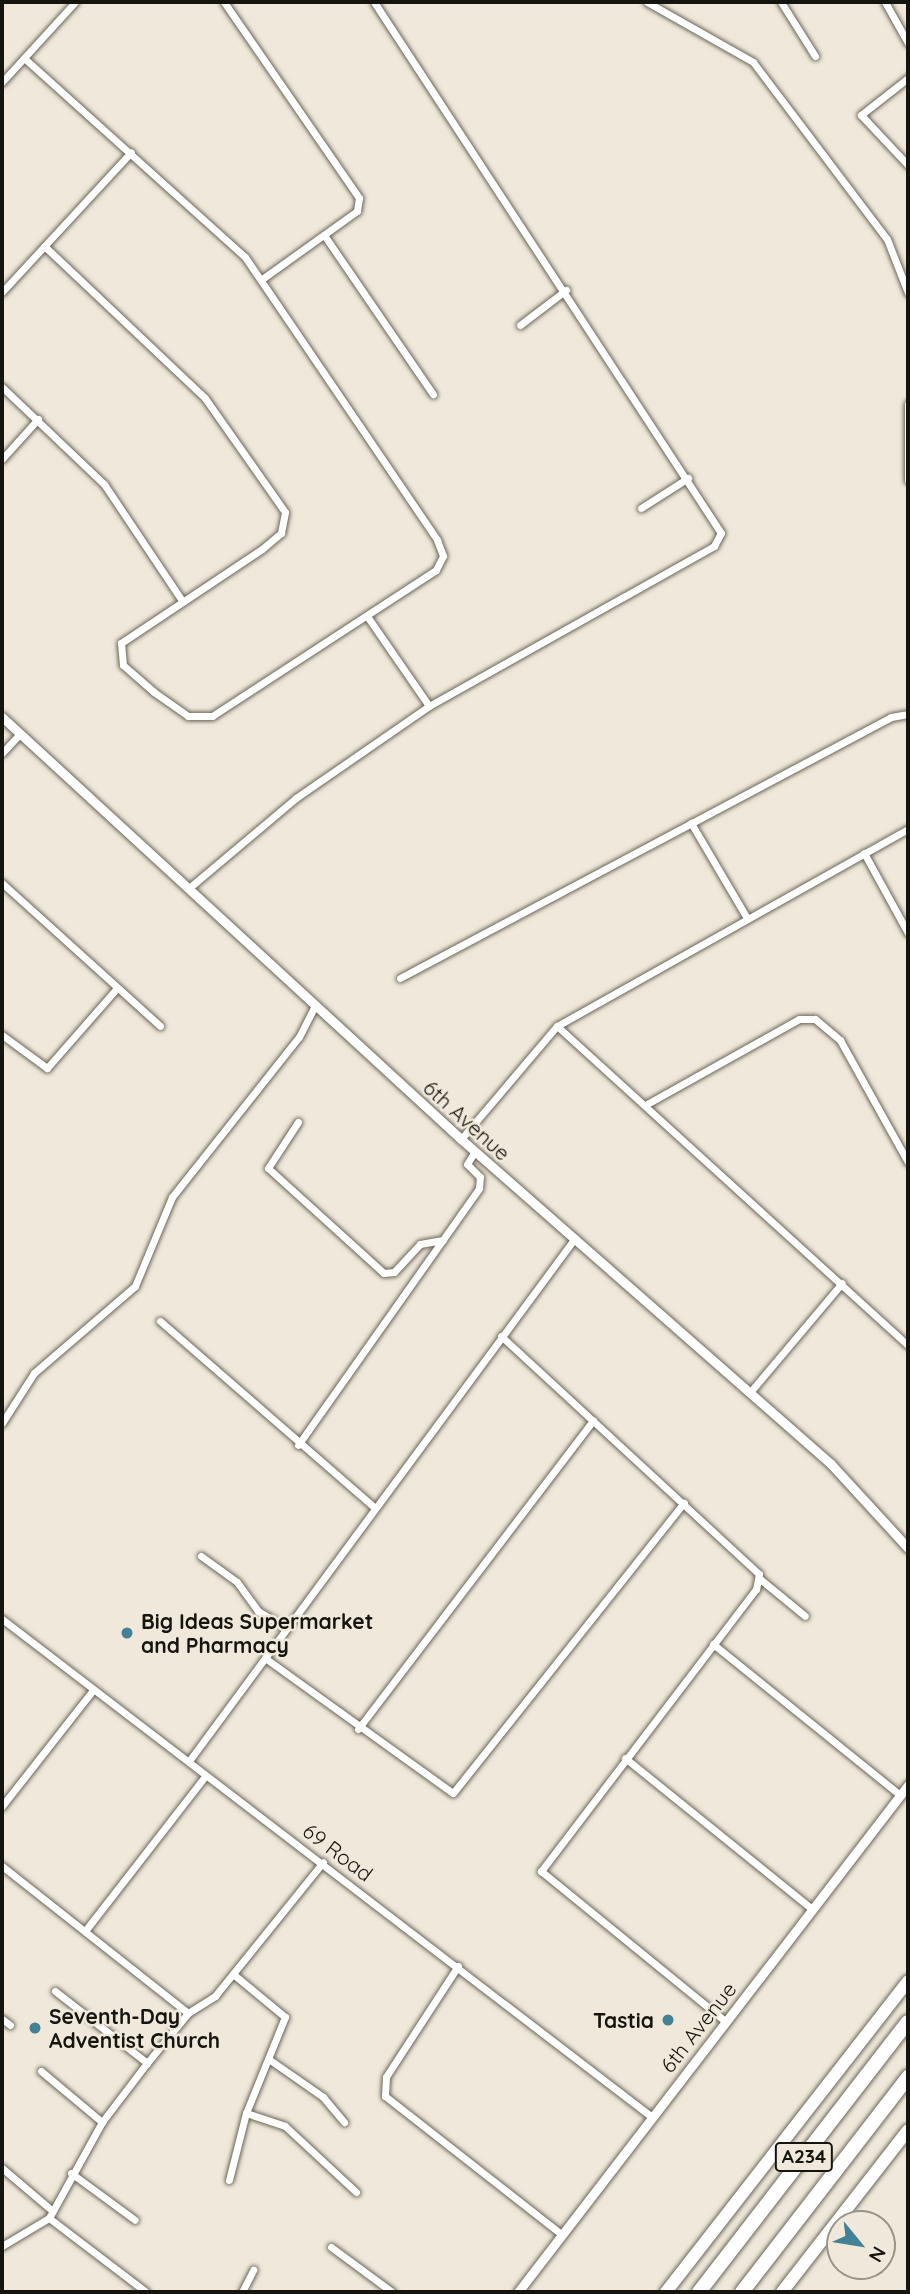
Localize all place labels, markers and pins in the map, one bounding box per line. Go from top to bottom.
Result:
place label: Big Ideas Supermarket and Pharmacy [141,1608,373,1658]
marker: Big Ideas Supermarket and Pharmacy [119,1625,135,1641]
place label: Seventh-Day Adventist Church [49,2003,220,2053]
place label: Tastia [593,2007,654,2033]
marker: Tastia [660,2012,676,2028]
marker: Seventh-Day Adventist Church [27,2020,43,2036]

